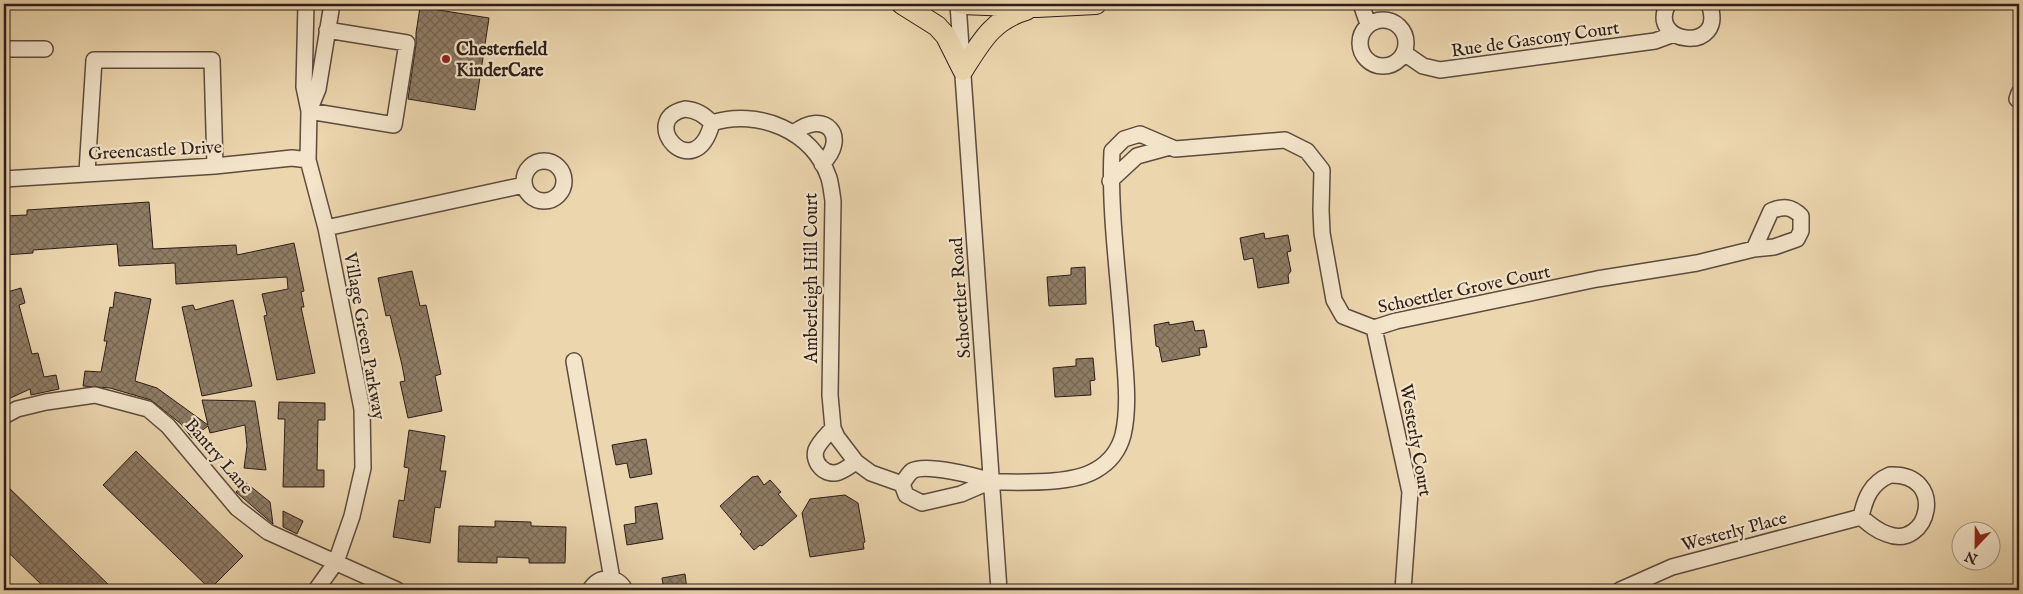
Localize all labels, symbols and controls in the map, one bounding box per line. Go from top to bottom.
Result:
street label: Rue de Gascony Court [1450,17,1621,64]
place label: Chesterfield KinderCare [456,39,548,83]
marker: Chesterfield KinderCare [440,53,452,65]
street label: Greencastle Drive [88,137,223,166]
street label: Amberleigh Hill Court [801,193,824,364]
street label: Schoettler Road [946,236,977,359]
street label: Village Green Parkway [337,250,390,422]
street label: Schoettler Grove Court [1376,261,1553,320]
street label: Westerly Court [1393,382,1436,498]
street label: Bantry Lane [179,414,257,500]
street label: Westerly Place [1679,507,1790,558]
north arrow [1950,522,2000,572]
text: N [1963,547,1981,568]

